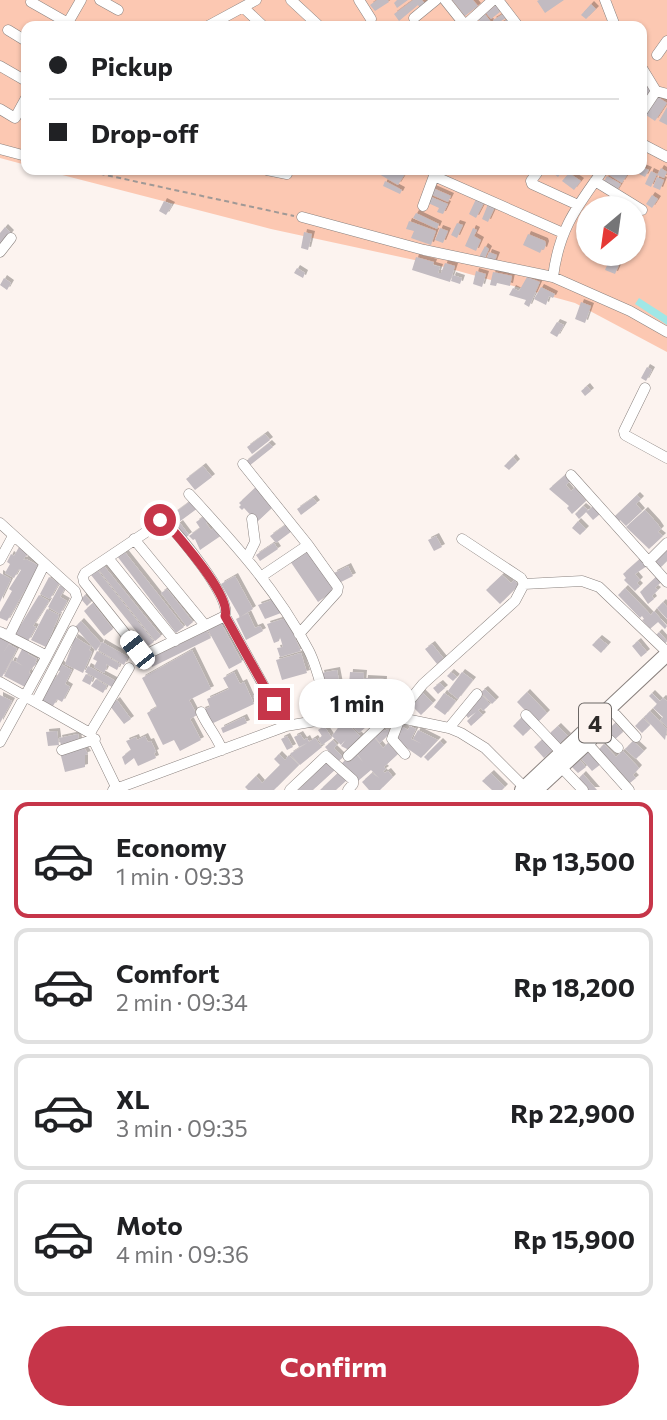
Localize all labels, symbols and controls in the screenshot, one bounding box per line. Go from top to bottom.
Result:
text: Pickup [91,50,173,81]
text: Drop-off [91,117,198,148]
north arrow [576,196,646,266]
map controls [576,196,646,266]
route start [144,504,176,536]
car [116,627,159,673]
callout: 1 min [298,680,414,728]
route end [258,688,290,720]
text: 1 min [330,689,384,717]
road number: 4 [579,704,611,743]
icon: car [32,829,95,892]
text: Economy [116,831,227,862]
text: Rp 13,500 [514,845,635,876]
text: 1 min · 09:33 [116,862,244,890]
icon: car [32,955,95,1018]
text: Comfort [116,957,219,988]
text: Rp 18,200 [513,971,635,1002]
text: 2 min · 09:34 [116,988,248,1016]
icon: car [32,1081,95,1144]
text: XL [116,1083,150,1114]
text: Rp 22,900 [510,1097,635,1128]
text: 3 min · 09:35 [116,1114,248,1142]
icon: car [32,1207,95,1270]
text: Moto [116,1209,183,1240]
text: Rp 15,900 [513,1223,635,1254]
text: 4 min · 09:36 [116,1240,249,1268]
button: Confirm [28,1326,639,1406]

